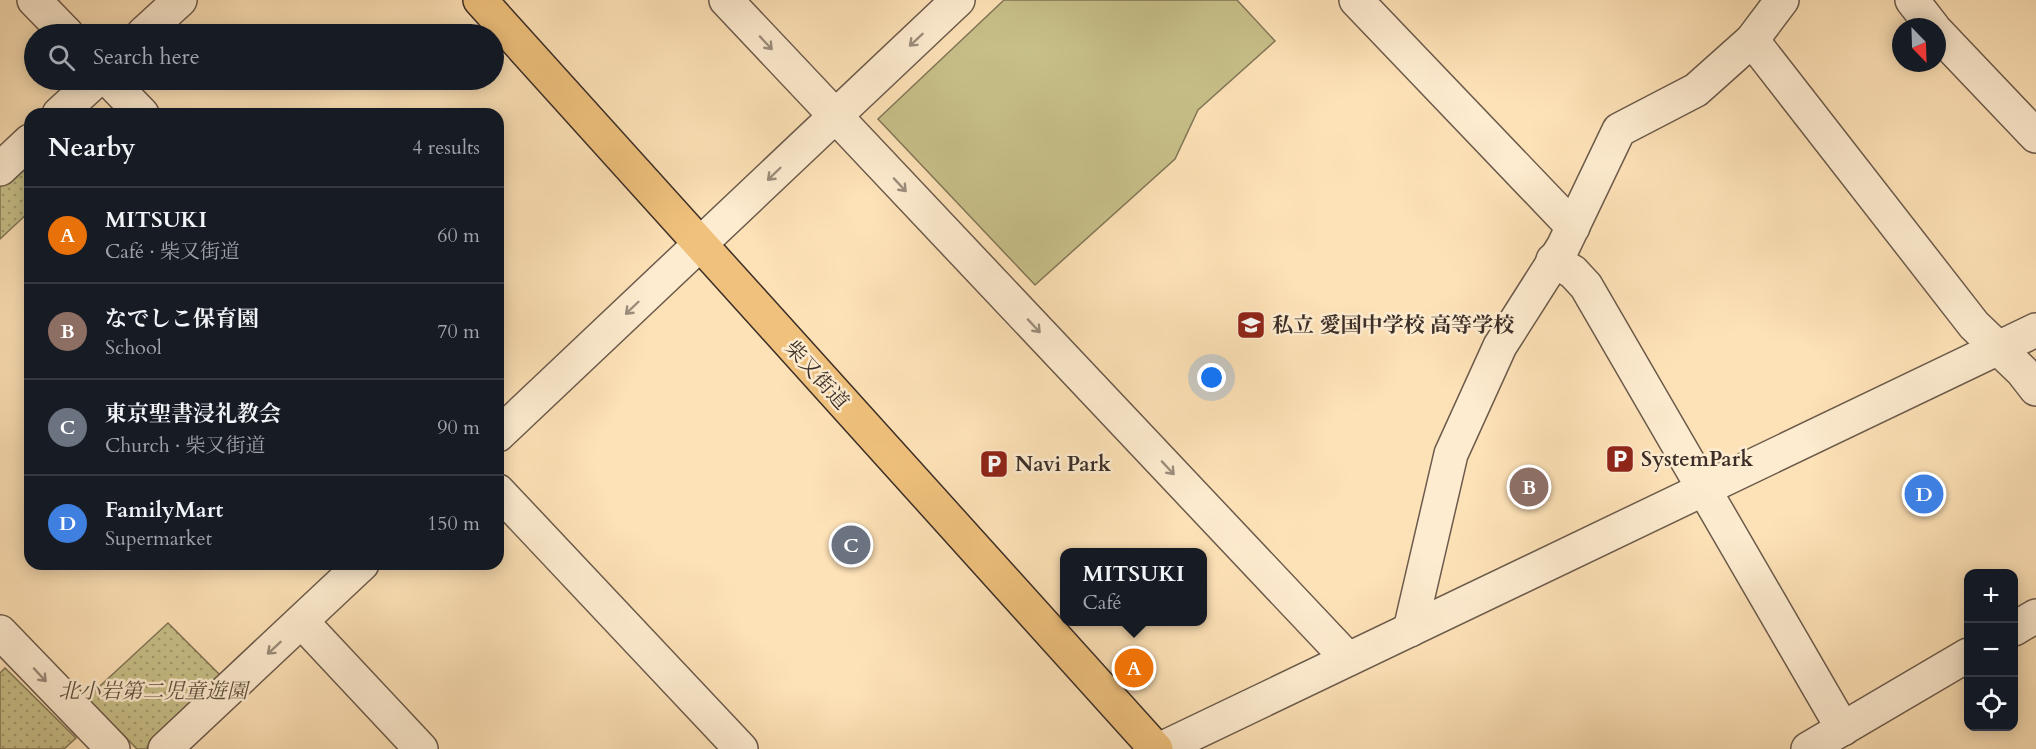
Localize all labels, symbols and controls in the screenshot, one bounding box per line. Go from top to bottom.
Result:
north arrow [1892,18,1946,72]
search box [24,24,504,90]
one-way arrow [908,33,923,47]
one-way arrow [759,35,773,50]
icon: search [45,41,78,74]
text: Search here [93,42,200,72]
text: Nearby [48,130,136,165]
text: 4 results [412,134,480,161]
one-way arrow [766,166,781,181]
one-way arrow [893,177,907,192]
text: MITSUKI [105,205,207,235]
text: A [60,222,75,249]
text: 60 m [437,222,480,249]
text: Café · 柴又街道 [105,238,240,265]
one-way arrow [625,301,640,315]
text: なでしこ保育園 [105,304,259,334]
school or university icon: 私立 愛国中学校 高等学校 [1235,309,1267,341]
place label: 私立 愛国中学校 高等学校 [1272,311,1514,340]
text: B [60,318,75,345]
text: 70 m [437,318,480,345]
one-way arrow [1027,319,1041,334]
text: School [105,334,162,361]
street label: 柴又街道 [778,334,856,416]
your location [1197,363,1226,392]
text: 東京聖書浸礼教会 [105,399,281,429]
text: C [60,414,75,441]
text: 90 m [437,414,480,441]
text: Church · 柴又街道 [105,432,265,459]
parking icon: SystemPark [1604,443,1636,475]
place label: SystemPark [1641,445,1753,474]
parking icon: Navi Park [978,448,1010,480]
place label: Navi Park [1015,450,1111,479]
one-way arrow [1160,461,1175,476]
pin: B [1510,464,1549,510]
pin: D [1904,472,1944,516]
text: FamilyMart [105,495,223,525]
text: D [59,510,76,537]
text: 150 m [427,510,480,537]
pin: C [832,522,870,568]
text: Supermarket [105,525,212,552]
popup [1060,548,1207,626]
text: MITSUKI [1083,559,1184,589]
map controls [1964,569,2018,731]
button: + [1964,569,2018,623]
text: Café [1083,589,1122,616]
button: − [1964,623,2018,677]
one-way arrow [267,640,282,655]
pin: A [1114,646,1154,690]
one-way arrow [33,667,47,682]
park label: 北小岩第二児童遊園 [59,677,250,706]
button: locate [1964,677,2018,731]

